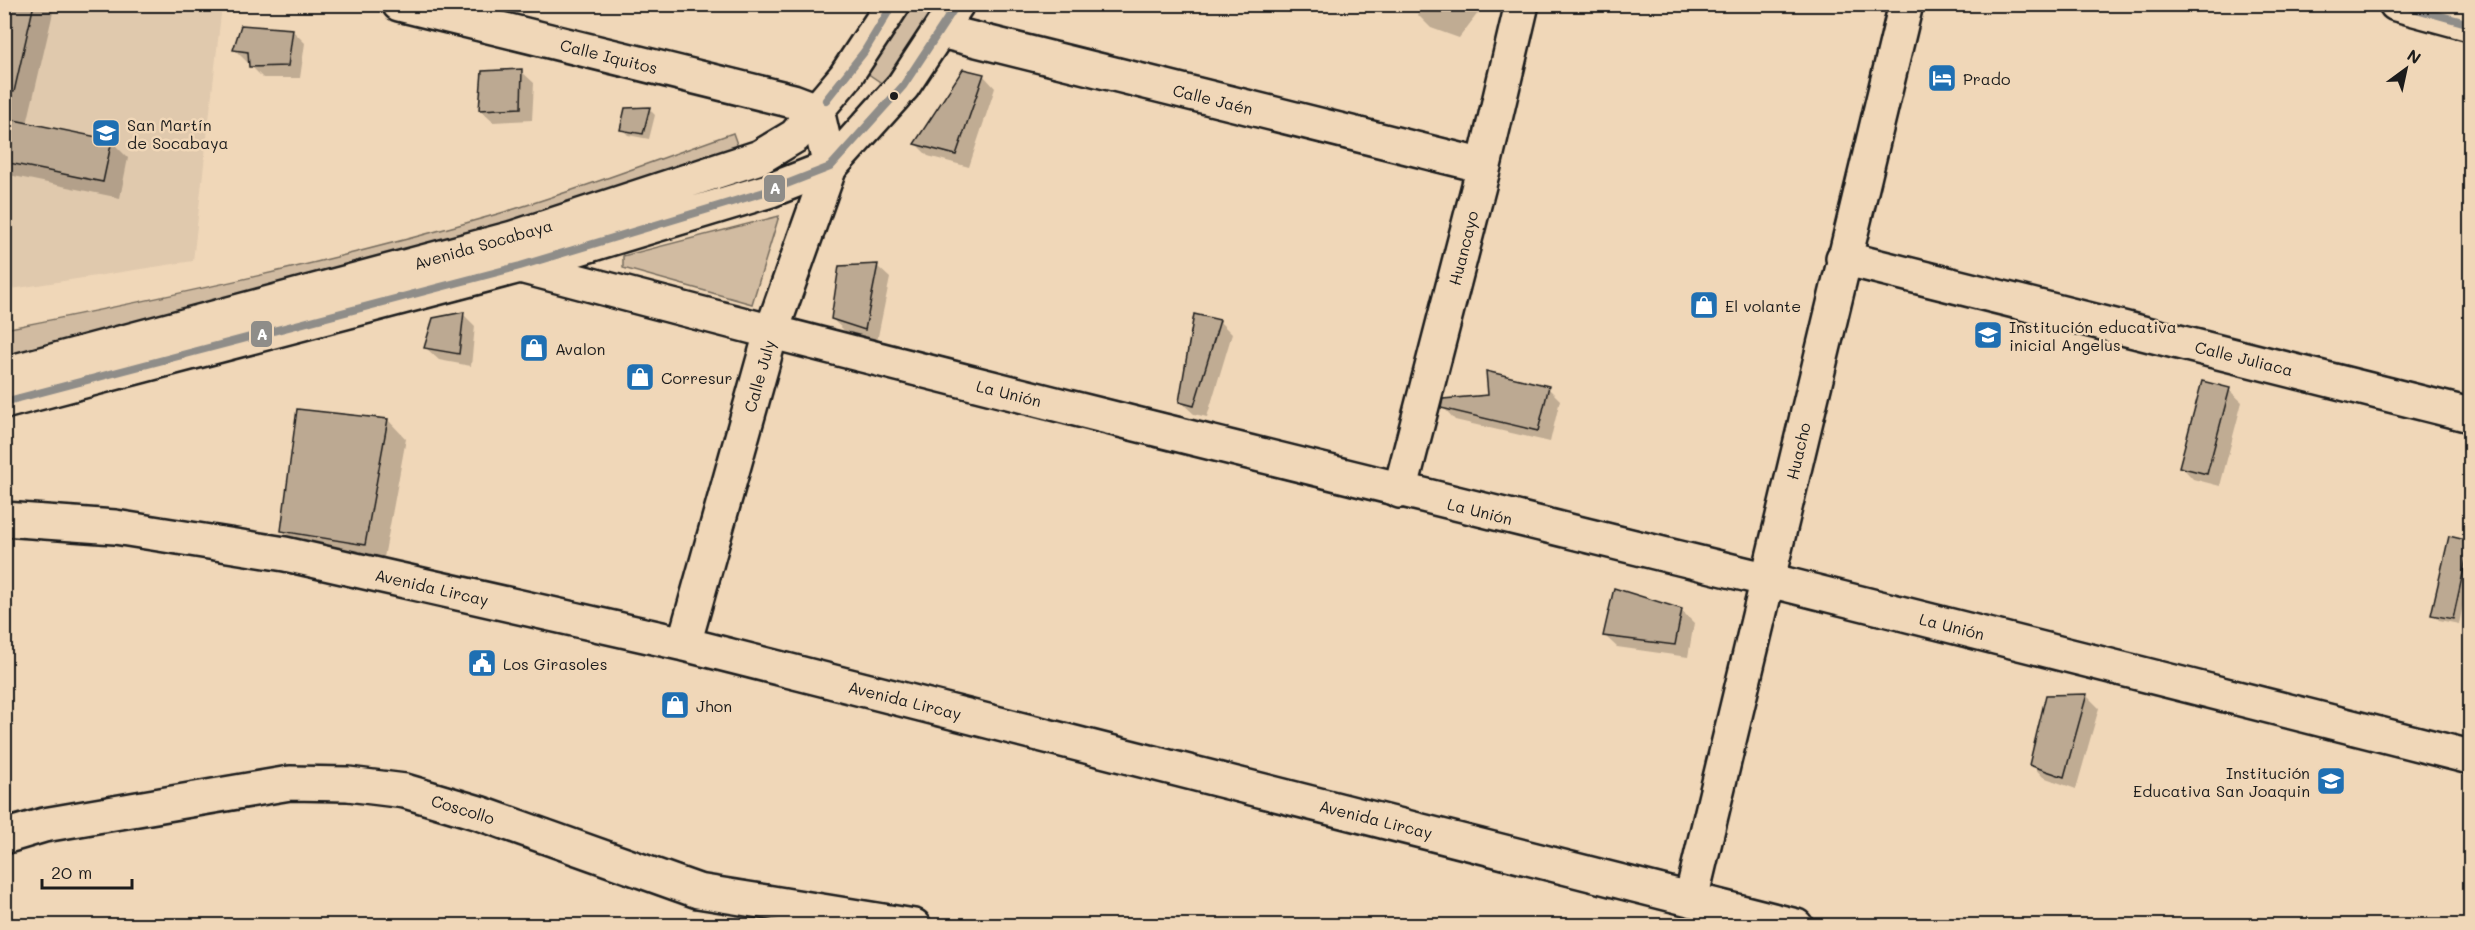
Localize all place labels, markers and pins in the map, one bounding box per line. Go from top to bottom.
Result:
hotel icon: Prado [1926,62,1958,94]
place label: Prado [1963,68,2010,89]
unlabelled marker [888,90,900,102]
place label: San Martín de Socabaya [127,114,229,153]
school or university icon: San Martín de Socabaya [90,117,122,149]
shop icon: El volante [1688,289,1720,321]
place label: El volante [1725,295,1801,316]
place label: Institución educativa inicial Angelus [2009,316,2177,355]
school or university icon: Institución educativa inicial Angelus [1972,319,2004,351]
shop icon: Avalon [518,332,550,364]
place label: Avalon [555,338,605,359]
shop icon: Corresur [624,361,656,393]
place label: Corresur [661,367,732,388]
public building icon: Los Girasoles [466,647,498,679]
place label: Los Girasoles [503,653,608,674]
shop icon: Jhon [659,689,691,721]
place label: Jhon [696,695,732,716]
place label: Institución Educativa San Joaquin [2133,762,2310,801]
school or university icon: Institución Educativa San Joaquin [2315,765,2347,797]

